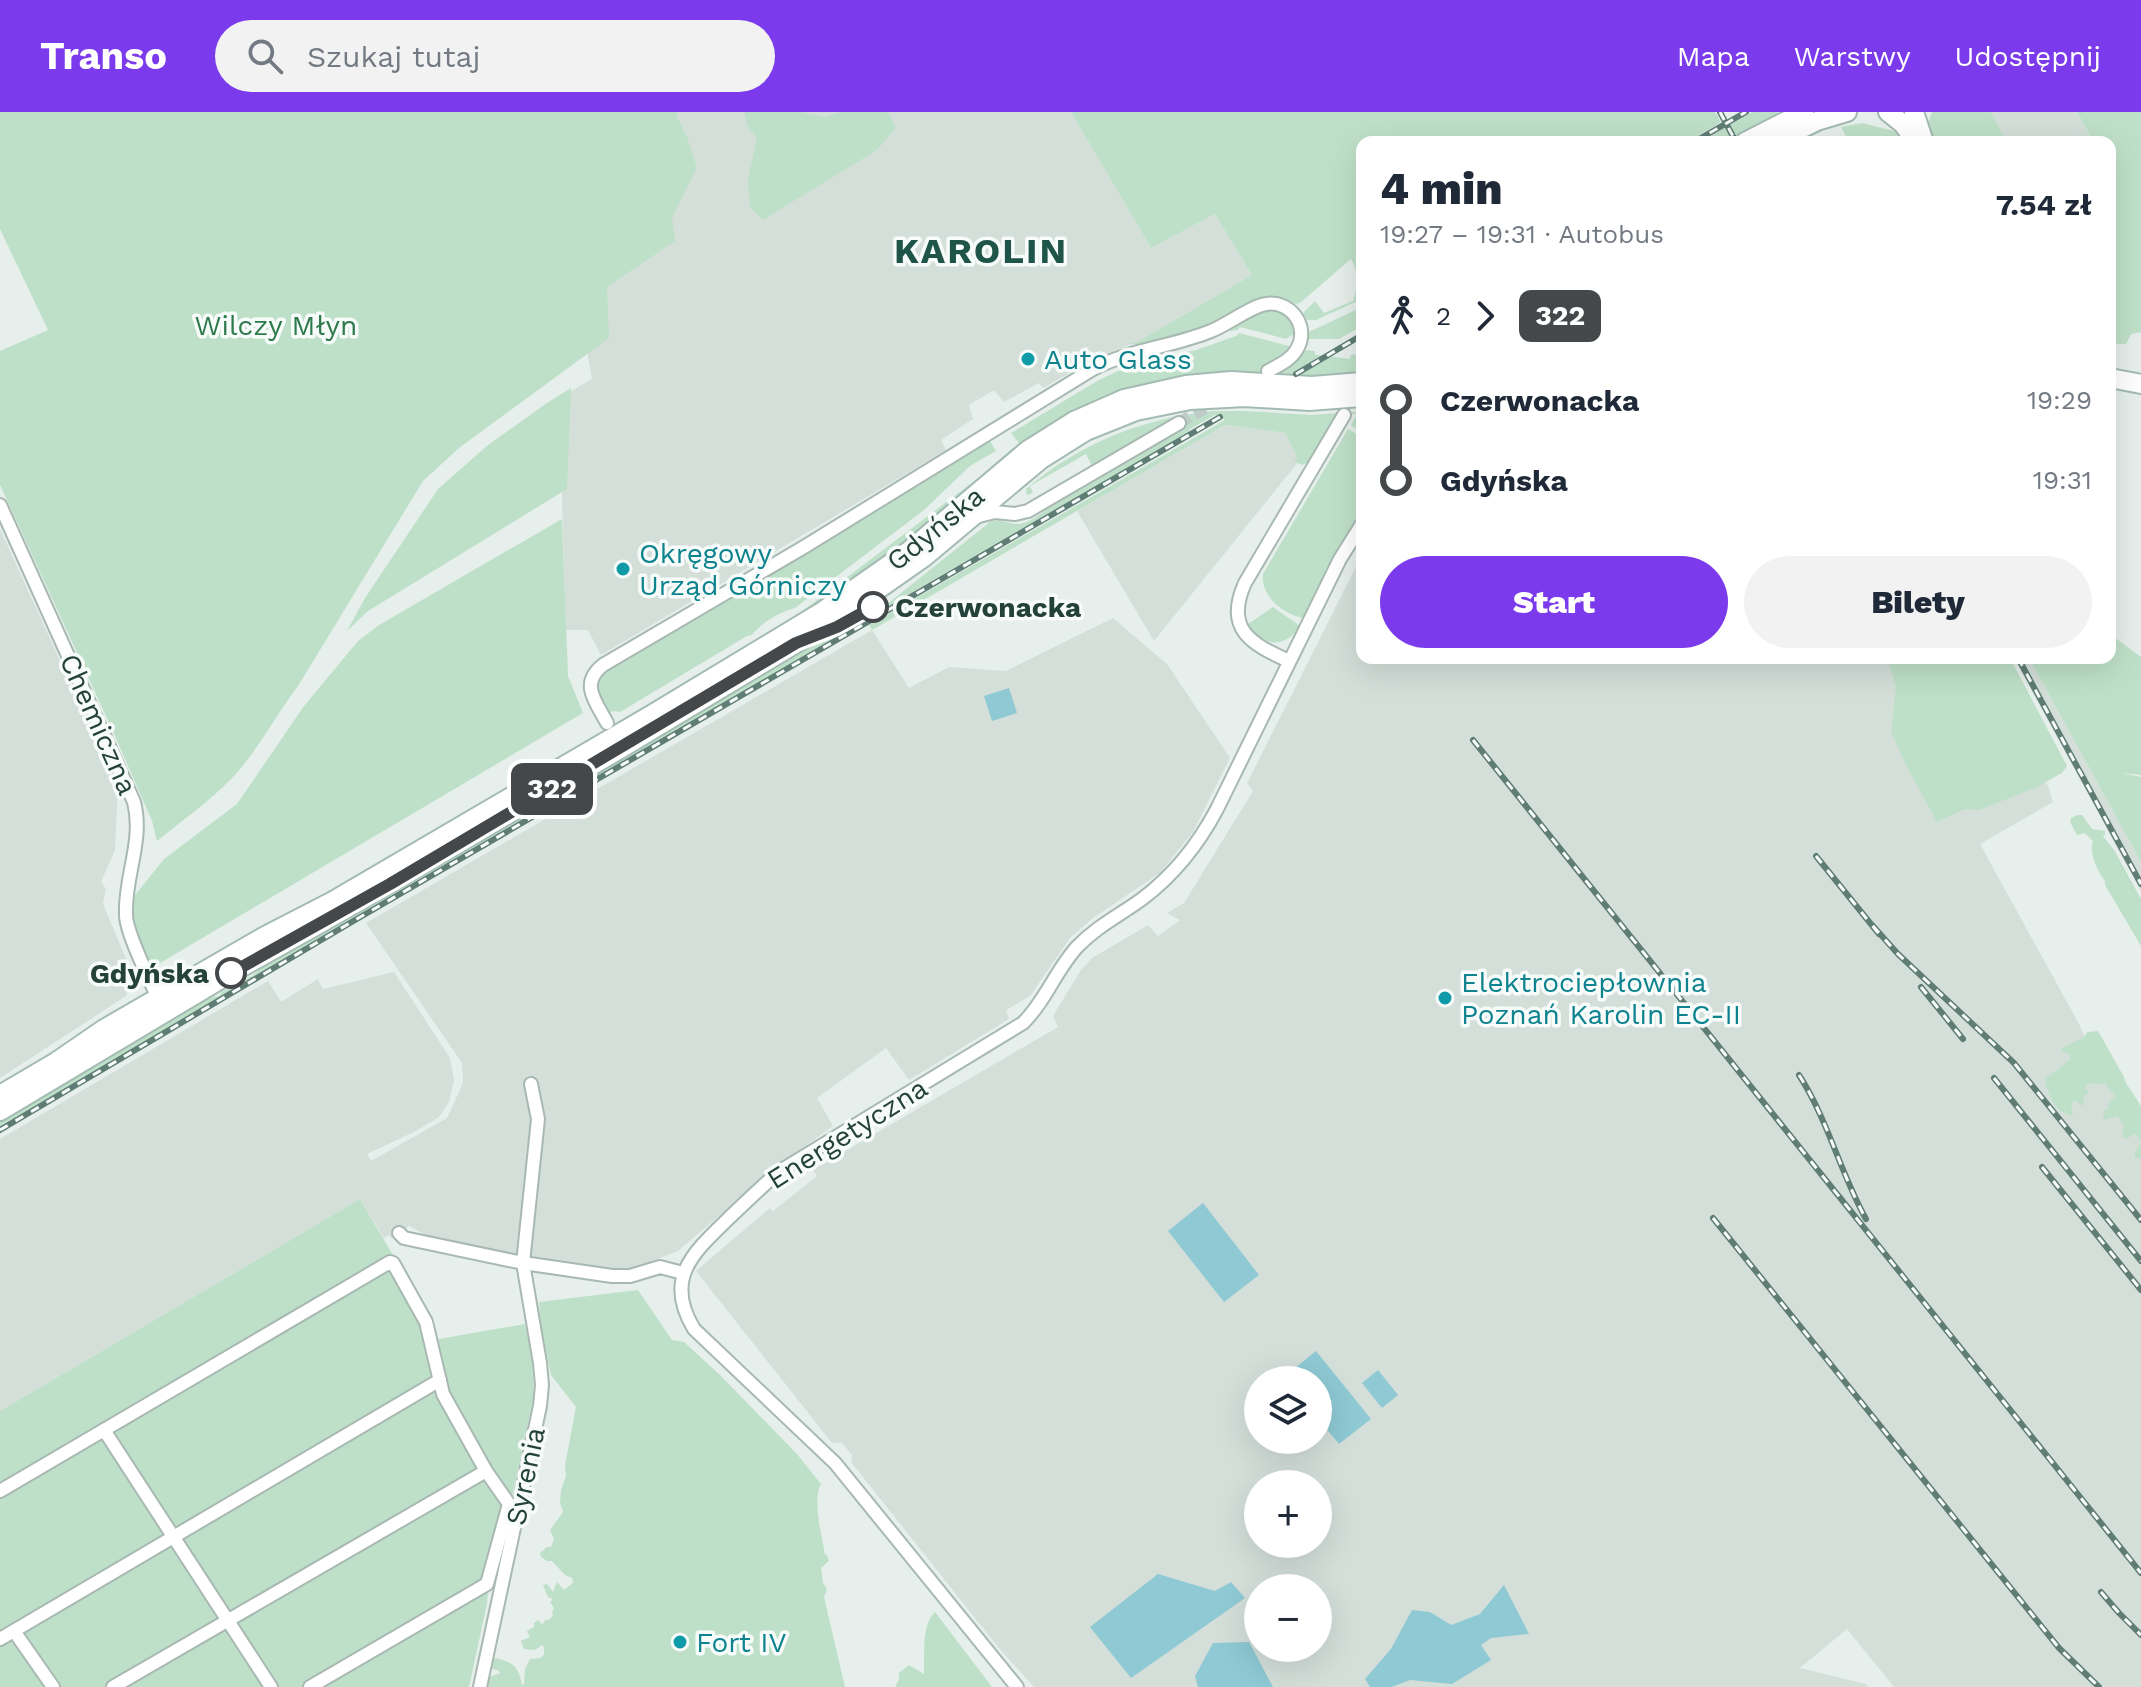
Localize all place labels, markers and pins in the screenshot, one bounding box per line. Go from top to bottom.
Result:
place label: Auto Glass [1044,343,1192,376]
marker: Auto Glass [1019,350,1037,368]
place label: Okręgowy Urząd Górniczy [639,537,847,602]
marker: Okręgowy Urząd Górniczy [614,560,632,578]
place label: Czerwonacka [895,591,1082,624]
marker: Czerwonacka [858,592,888,622]
place label: Gdyńska [90,957,210,990]
marker: Gdyńska [216,958,246,988]
place label: Elektrociepłownia Poznań Karolin EC-II [1461,966,1741,1031]
marker: Elektrociepłownia Poznań Karolin EC-II [1436,989,1454,1007]
place label: Fort IV [696,1626,787,1659]
marker: Fort IV [671,1633,689,1651]

